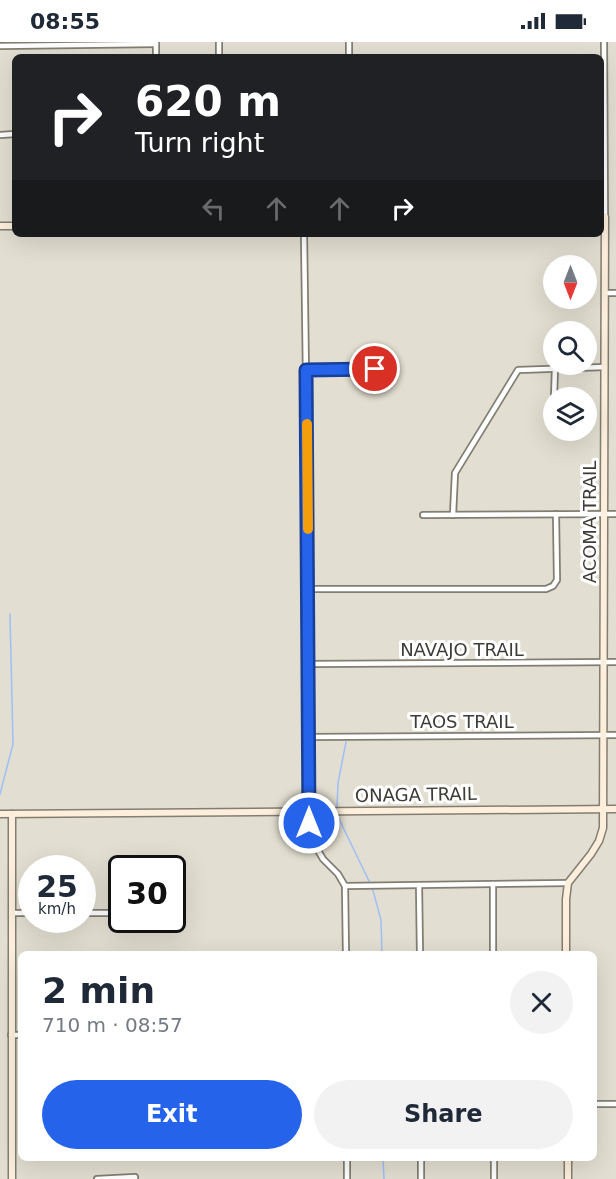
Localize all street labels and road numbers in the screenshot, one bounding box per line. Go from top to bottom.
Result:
street label: ACOMA TRAIL [579,461,600,583]
street label: NAVAJO TRAIL [400,639,524,660]
street label: TAOS TRAIL [409,711,514,732]
street label: ONAGA TRAIL [355,783,477,806]

